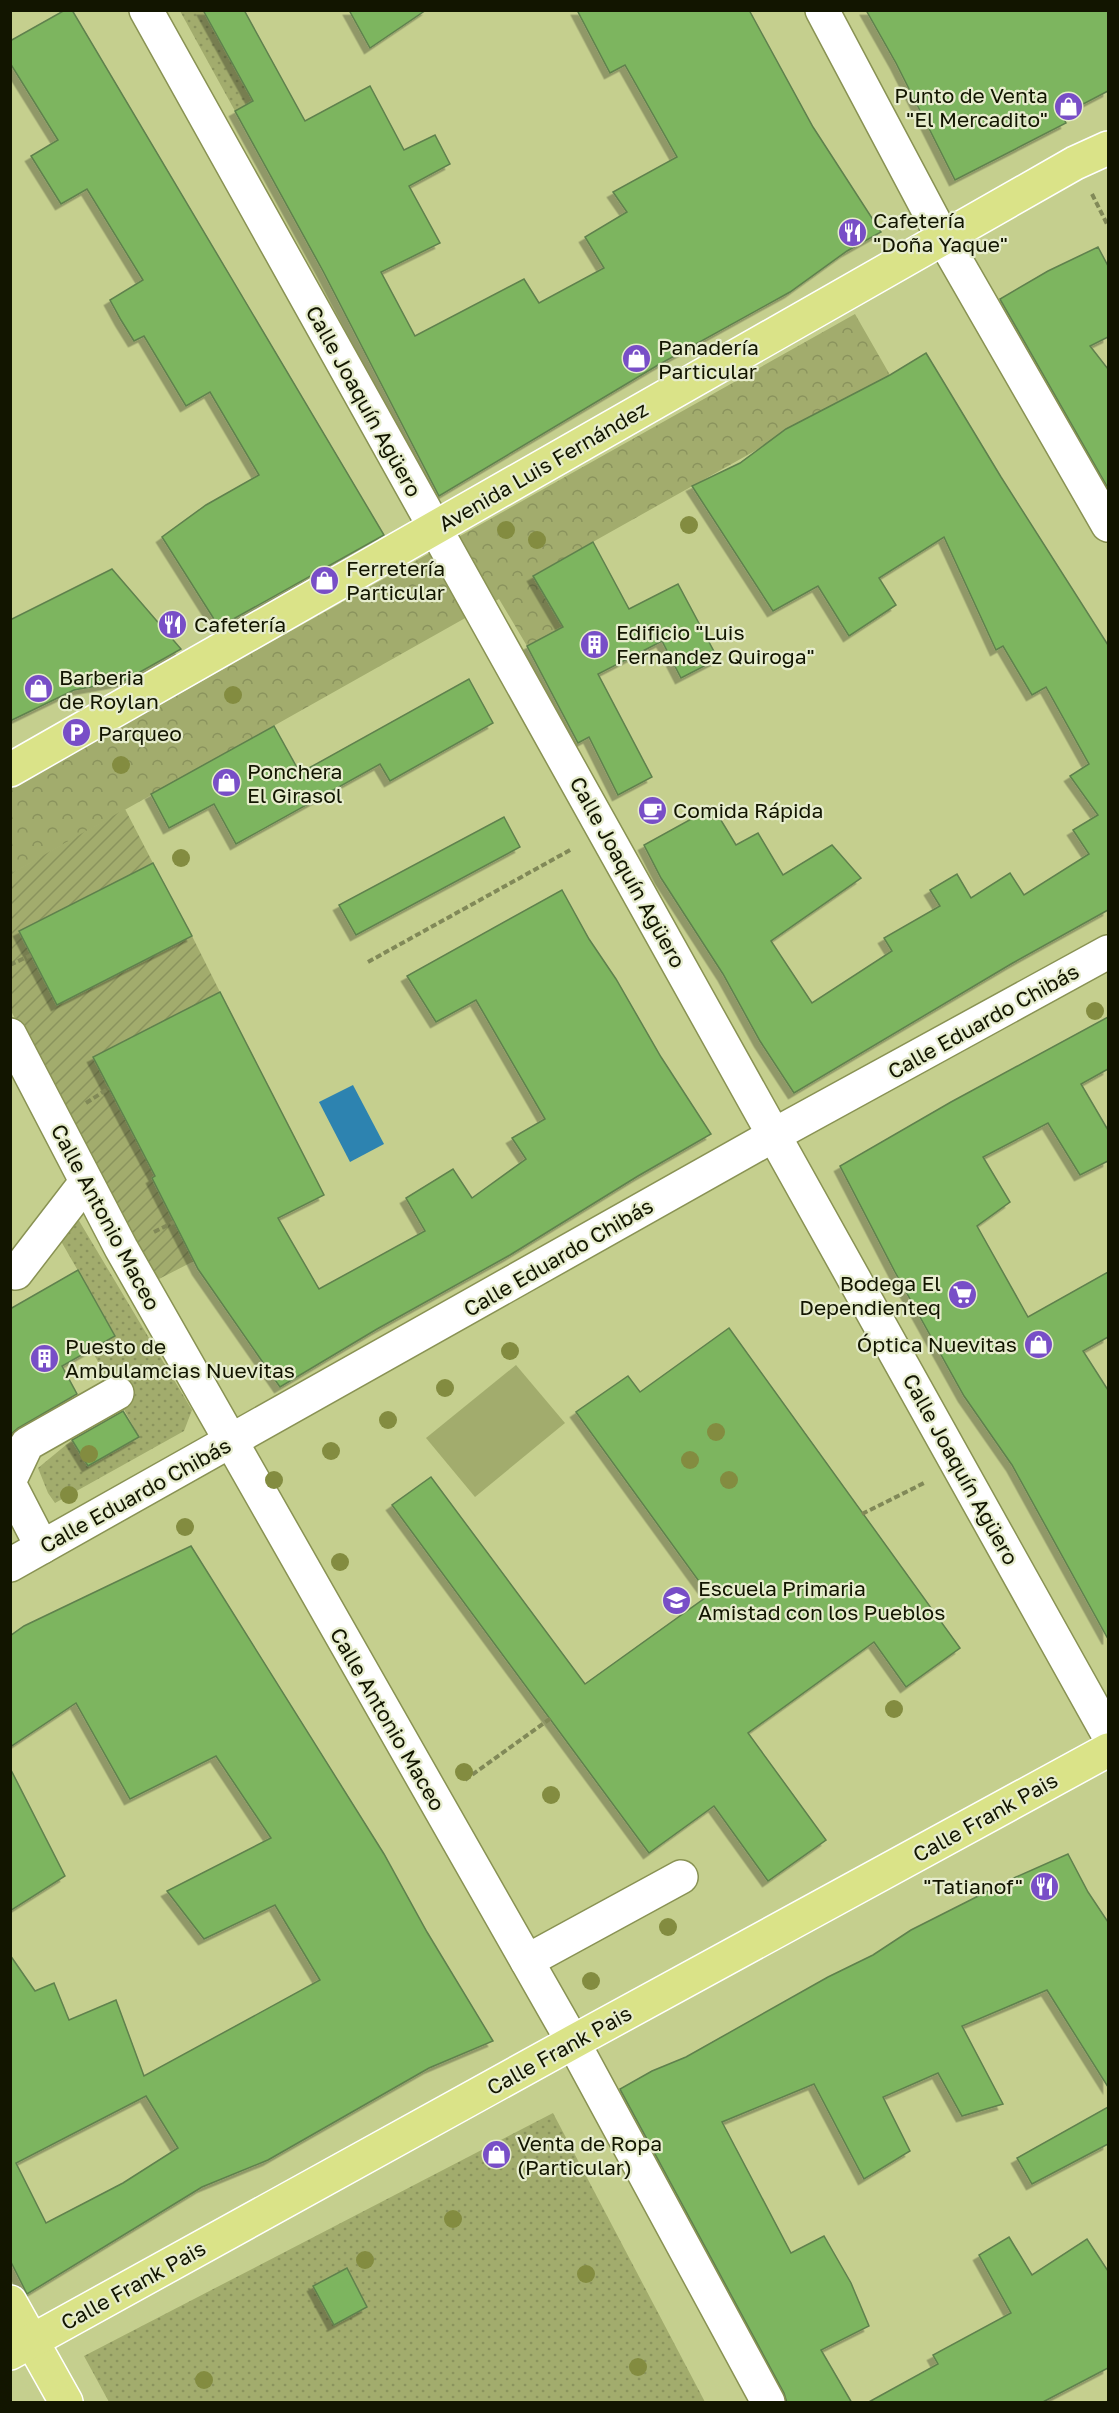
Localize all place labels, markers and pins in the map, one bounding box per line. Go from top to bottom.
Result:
place label: Punto de Venta "El Mercadito" [894,82,1048,132]
shop icon: Punto de Venta "El Mercadito" [1053,91,1085,123]
place label: Cafetería "Doña Yaque" [873,207,1008,257]
restaurant icon: Cafetería "Doña Yaque" [836,216,868,248]
place label: Panadería Particular [658,334,759,384]
shop icon: Panadería Particular [621,343,653,375]
place label: Ferretería Particular [346,555,445,605]
shop icon: Ferretería Particular [309,564,341,596]
restaurant icon: Cafetería [157,608,189,640]
place label: Cafetería [194,611,286,637]
place label: Edificio "Luis Fernandez Quiroga" [616,619,815,669]
building icon: Edificio "Luis Fernandez Quiroga" [579,628,611,660]
place label: Barberia de Roylan [59,664,159,714]
shop icon: Barberia de Roylan [22,673,54,705]
parking icon: Parqueo [61,717,93,749]
place label: Parqueo [98,720,182,746]
place label: Ponchera El Girasol [247,758,343,808]
shop icon: Ponchera El Girasol [210,767,242,799]
cafe icon: Comida Rápida [636,794,668,826]
place label: Comida Rápida [673,797,823,823]
place label: Bodega El Dependienteq [799,1270,941,1320]
supermarket icon: Bodega El Dependienteq [946,1279,978,1311]
shop icon: Óptica Nuevitas [1022,1328,1054,1360]
place label: Óptica Nuevitas [857,1331,1017,1357]
place label: Puesto de Ambulamcias Nuevitas [65,1333,295,1383]
building icon: Puesto de Ambulamcias Nuevitas [28,1342,60,1374]
place label: Escuela Primaria Amistad con los Pueblos [698,1575,945,1625]
school or university icon: Escuela Primaria Amistad con los Pueblos [661,1584,693,1616]
restaurant icon: "Tatianof" [1028,1870,1060,1902]
place label: "Tatianof" [923,1873,1023,1899]
place label: Venta de Ropa (Particular) [517,2130,662,2180]
shop icon: Venta de Ropa (Particular) [480,2139,512,2171]

